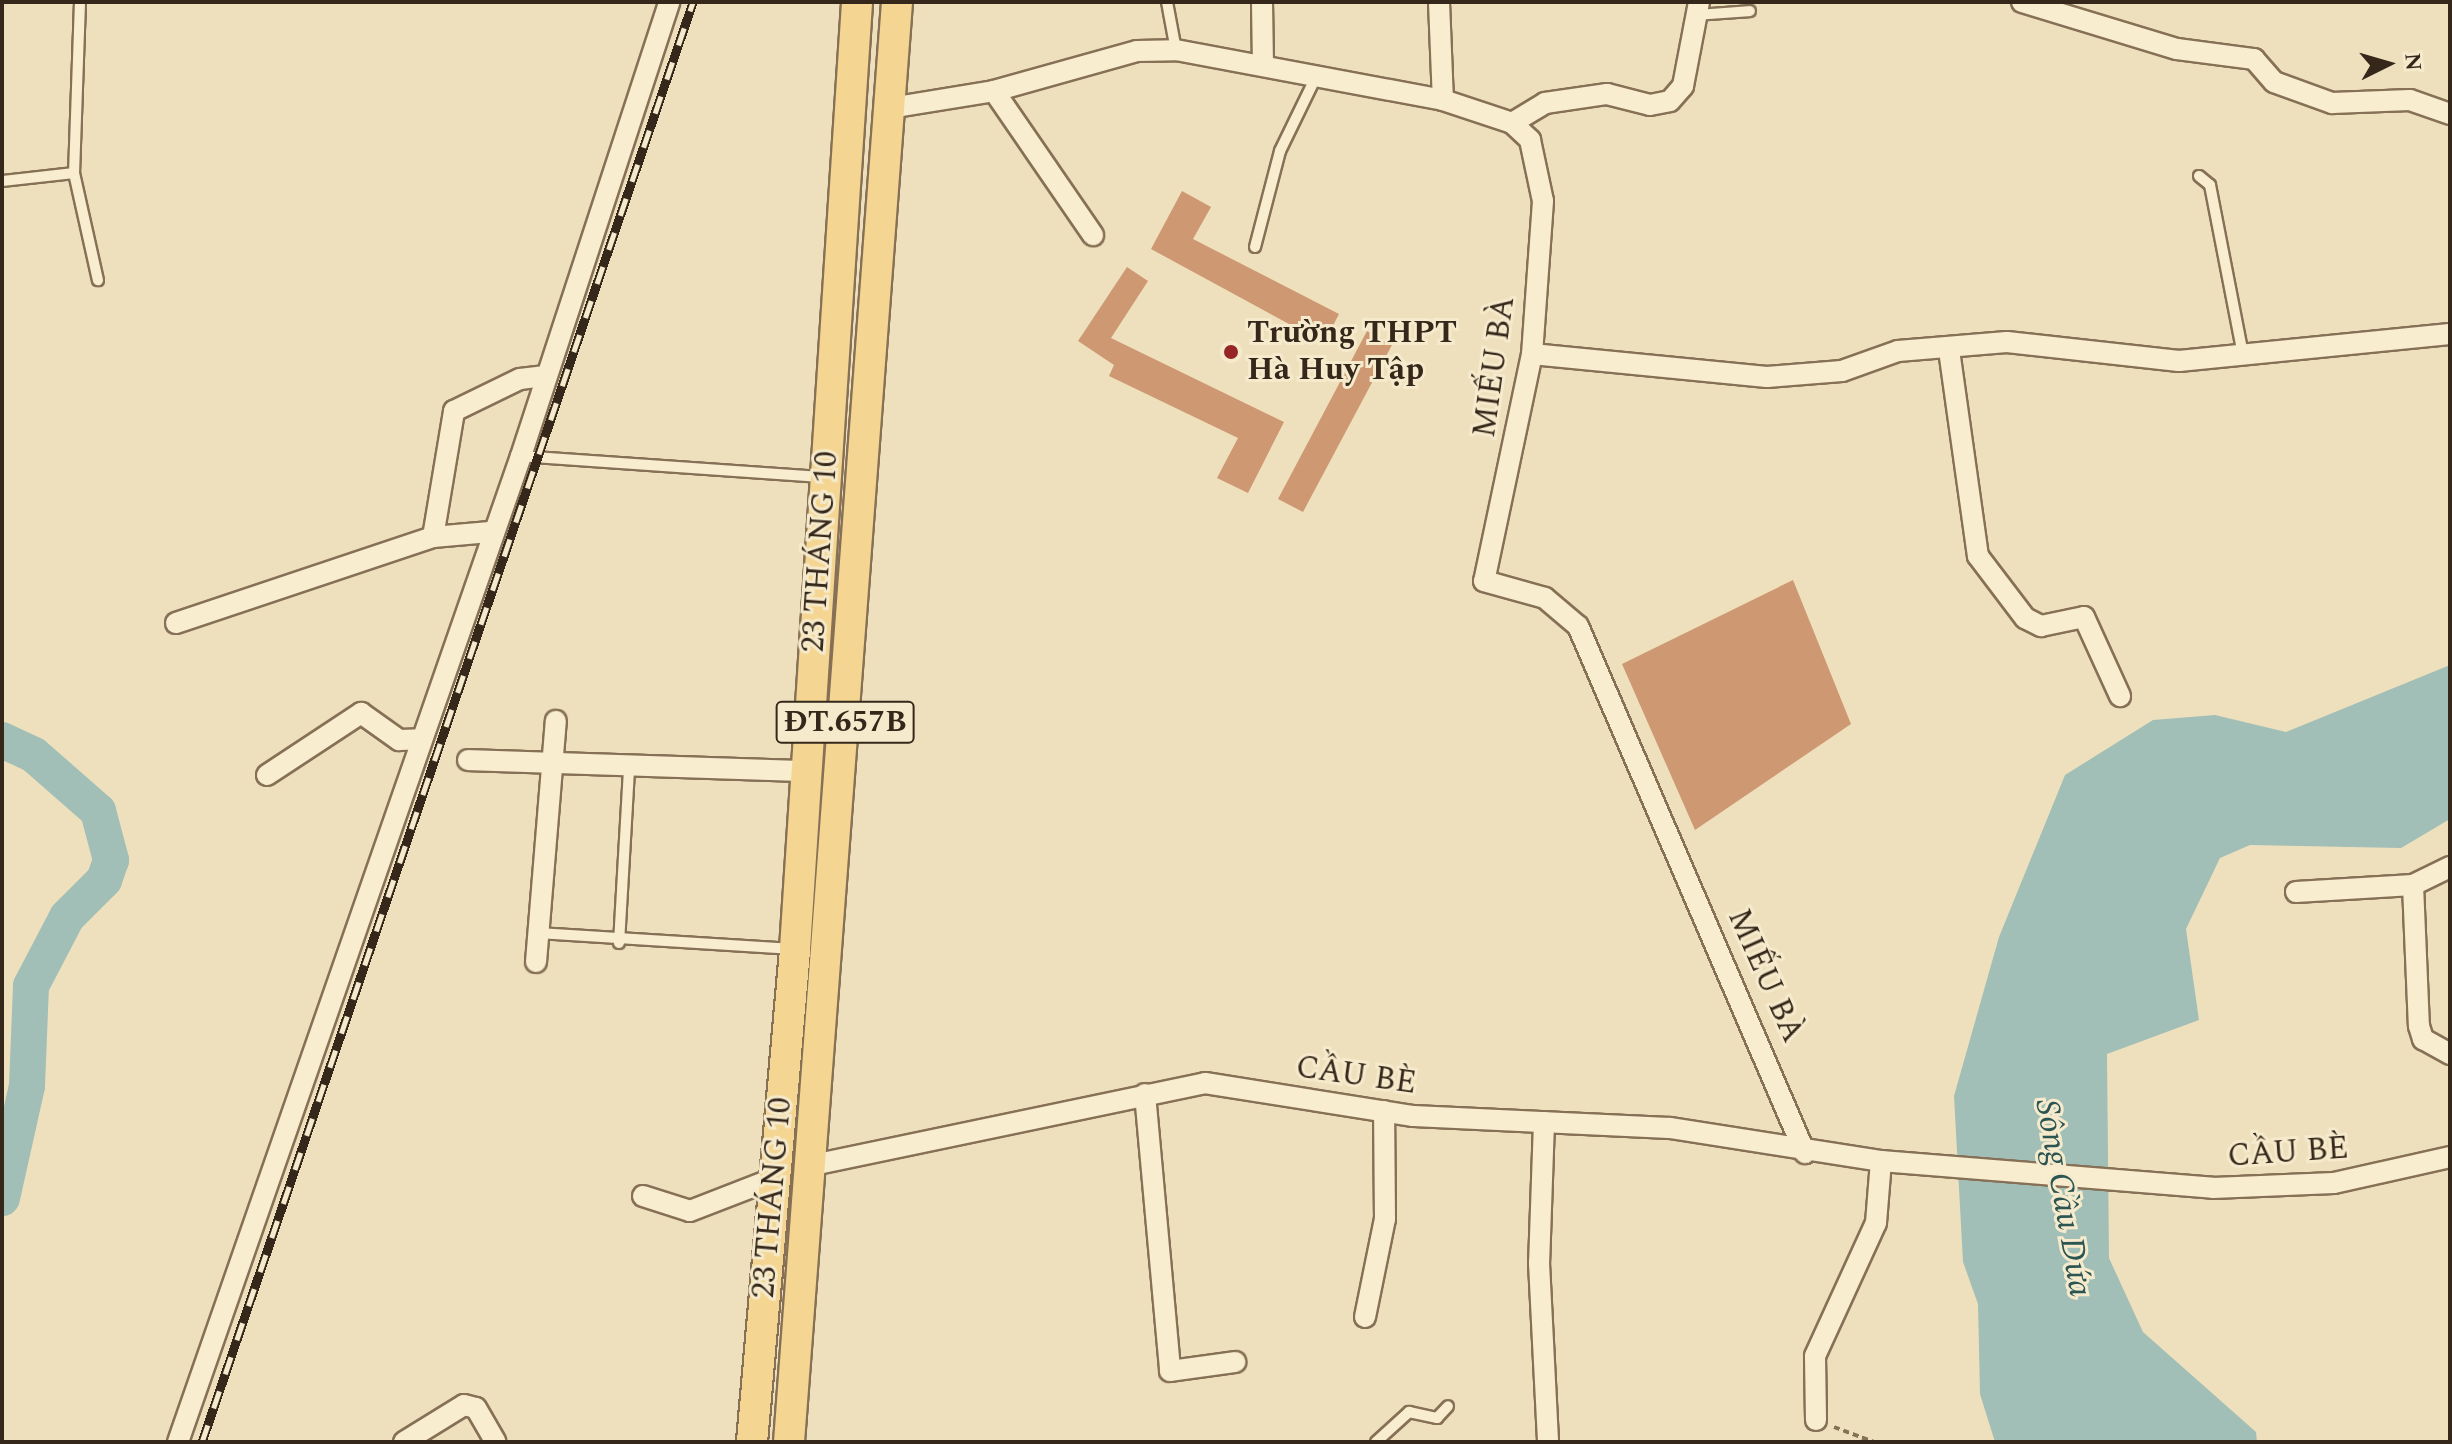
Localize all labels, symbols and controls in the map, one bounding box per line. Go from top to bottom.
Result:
north arrow [2348,24,2428,104]
text: N [2395,51,2430,72]
street label: MIẾU BÀ [1466,294,1524,440]
place label: Trường THPT Hà Huy Tập [1247,315,1457,390]
marker: Trường THPT Hà Huy Tập [1222,343,1240,361]
street label: 23 THÁNG 10 [795,450,847,654]
road number: ĐT.657B [775,696,915,748]
street label: MIẾU BÀ [1719,903,1811,1049]
street label: CẦU BÈ [1293,1049,1419,1103]
street label: 23 THÁNG 10 [745,1096,801,1300]
water label: Sông Cầu Dứa [2026,1096,2100,1300]
street label: CẦU BÈ [2226,1130,2350,1176]

